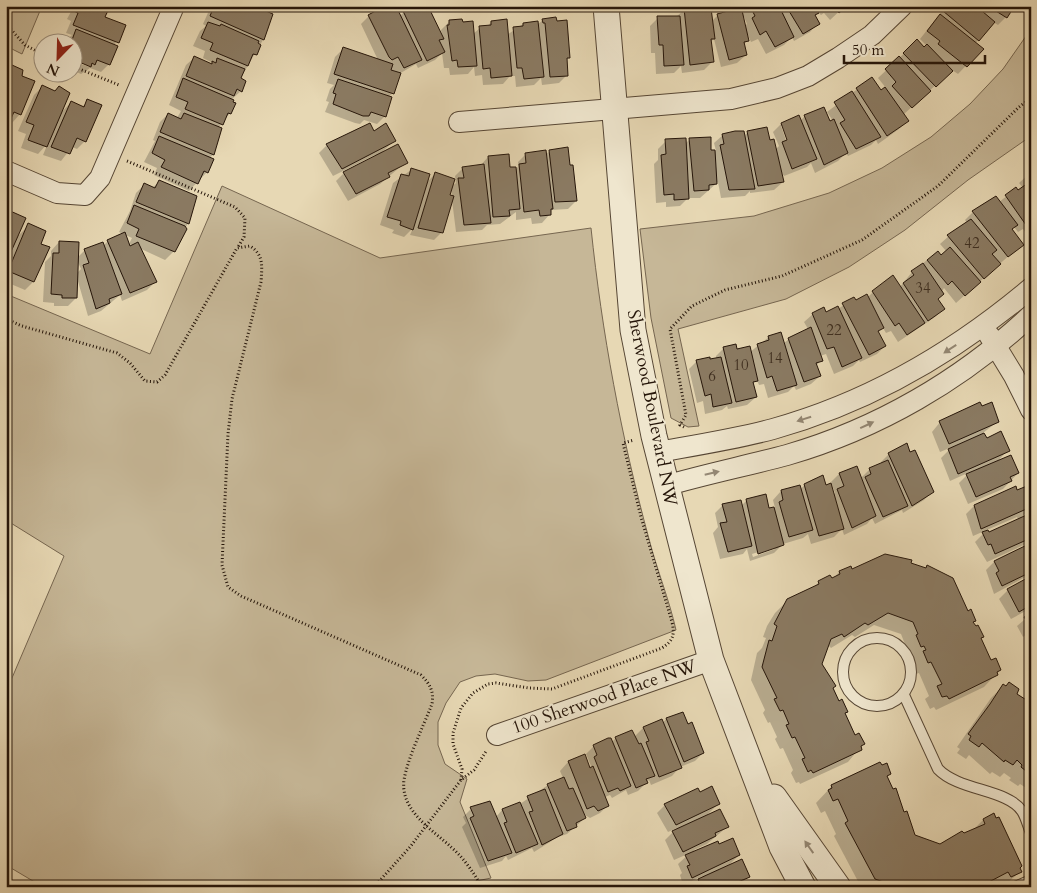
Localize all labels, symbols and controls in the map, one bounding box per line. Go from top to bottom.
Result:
north arrow [32,32,82,82]
scale bar [844,32,986,64]
text: 50 m [852,40,884,60]
text: N [44,58,62,81]
house number: 42 [964,233,980,253]
house number: 34 [915,278,931,298]
street label: Sherwood Boulevard NW [621,308,683,508]
house number: 22 [826,320,842,340]
one-way arrow [944,344,957,354]
house number: 14 [767,348,783,368]
house number: 10 [733,355,749,375]
house number: 6 [708,366,716,386]
one-way arrow [797,416,812,423]
one-way arrow [860,420,874,428]
one-way arrow [705,469,720,477]
street label: 100 Sherwood Place NW [508,654,700,740]
one-way arrow [804,840,814,854]

